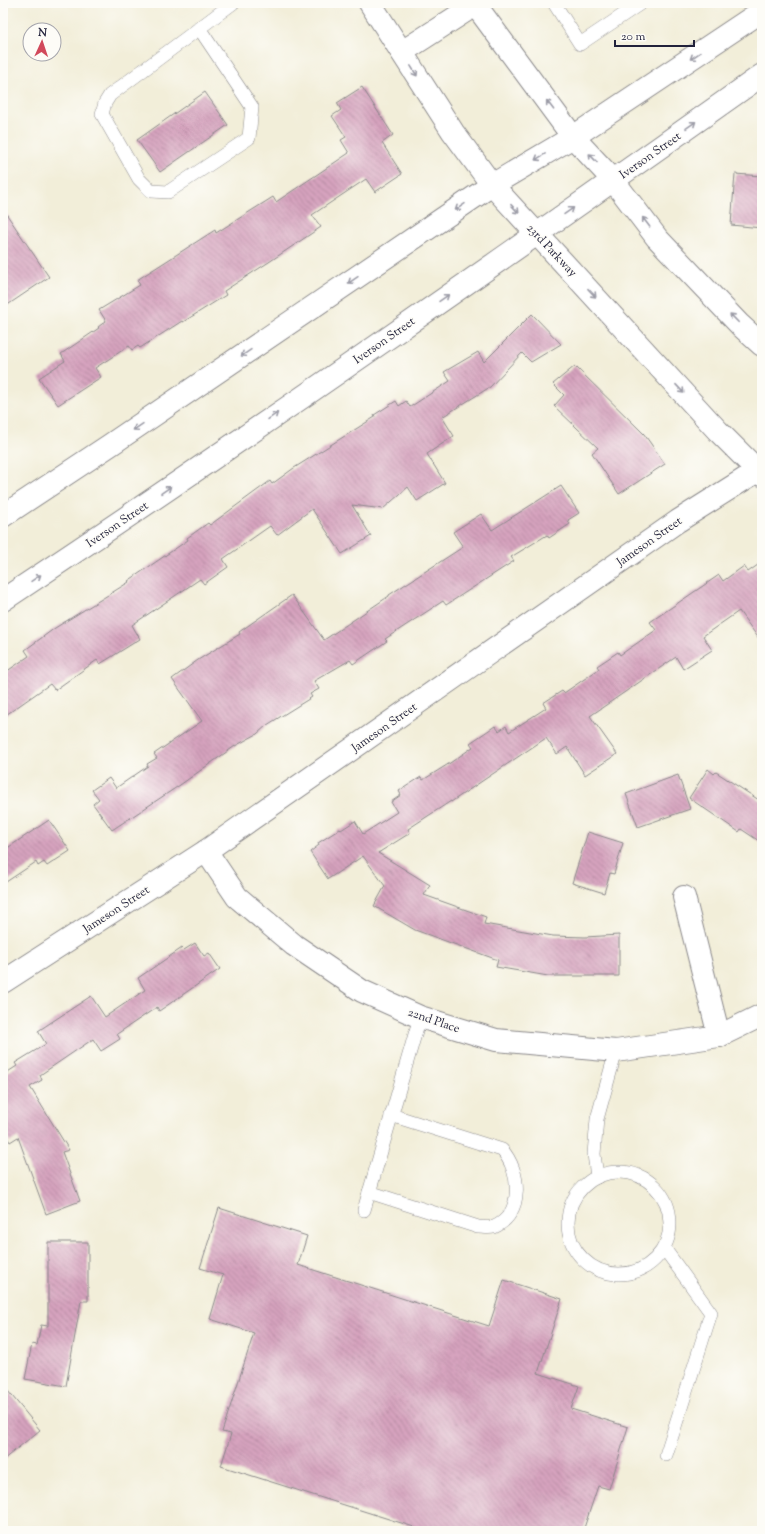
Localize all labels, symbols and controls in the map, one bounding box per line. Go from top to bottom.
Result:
north arrow [22,22,62,62]
scale bar [615,22,694,48]
text: N [37,25,47,41]
text: 20 m [621,28,646,46]
one-way arrow [689,52,700,60]
one-way arrow [410,65,418,76]
one-way arrow [546,100,554,111]
one-way arrow [685,121,696,129]
street label: Iverson Street [616,128,685,184]
one-way arrow [534,153,546,161]
one-way arrow [589,153,598,163]
one-way arrow [455,203,466,211]
one-way arrow [510,204,520,214]
one-way arrow [563,207,574,215]
one-way arrow [642,217,650,228]
street label: 23rd Parkway [522,220,581,281]
one-way arrow [348,276,359,284]
one-way arrow [587,288,597,298]
one-way arrow [439,294,450,302]
street label: Iverson Street [350,313,419,369]
one-way arrow [729,313,739,323]
one-way arrow [240,349,251,357]
one-way arrow [675,384,685,394]
one-way arrow [268,412,279,420]
one-way arrow [132,423,144,431]
one-way arrow [161,486,172,494]
street label: Iverson Street [83,497,152,552]
street label: Jameson Street [612,513,686,572]
one-way arrow [30,574,41,583]
street label: Jameson Street [347,699,421,758]
street label: Jameson Street [79,882,153,939]
street label: 22nd Place [405,1004,463,1038]

